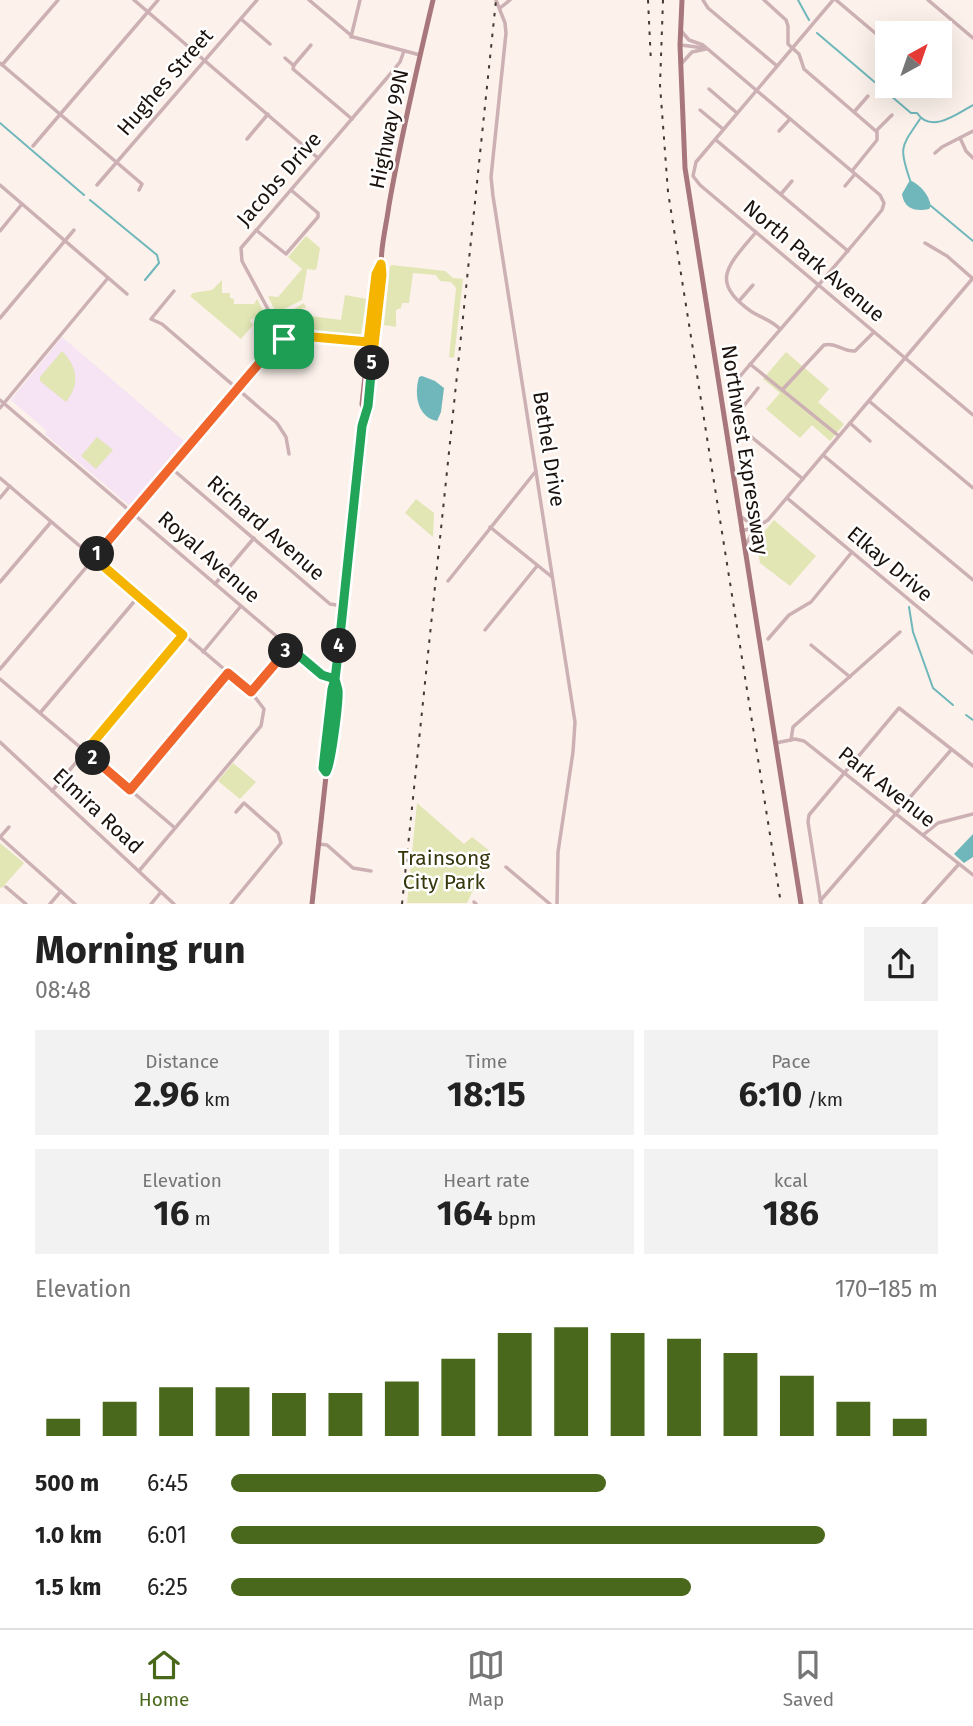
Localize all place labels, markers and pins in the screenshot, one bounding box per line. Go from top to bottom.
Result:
pin [254,309,314,369]
pin: 5 [354,346,390,380]
pin: 1 [80,536,114,572]
pin: 4 [322,628,356,664]
pin: 3 [268,634,304,668]
pin: 2 [76,740,110,776]

